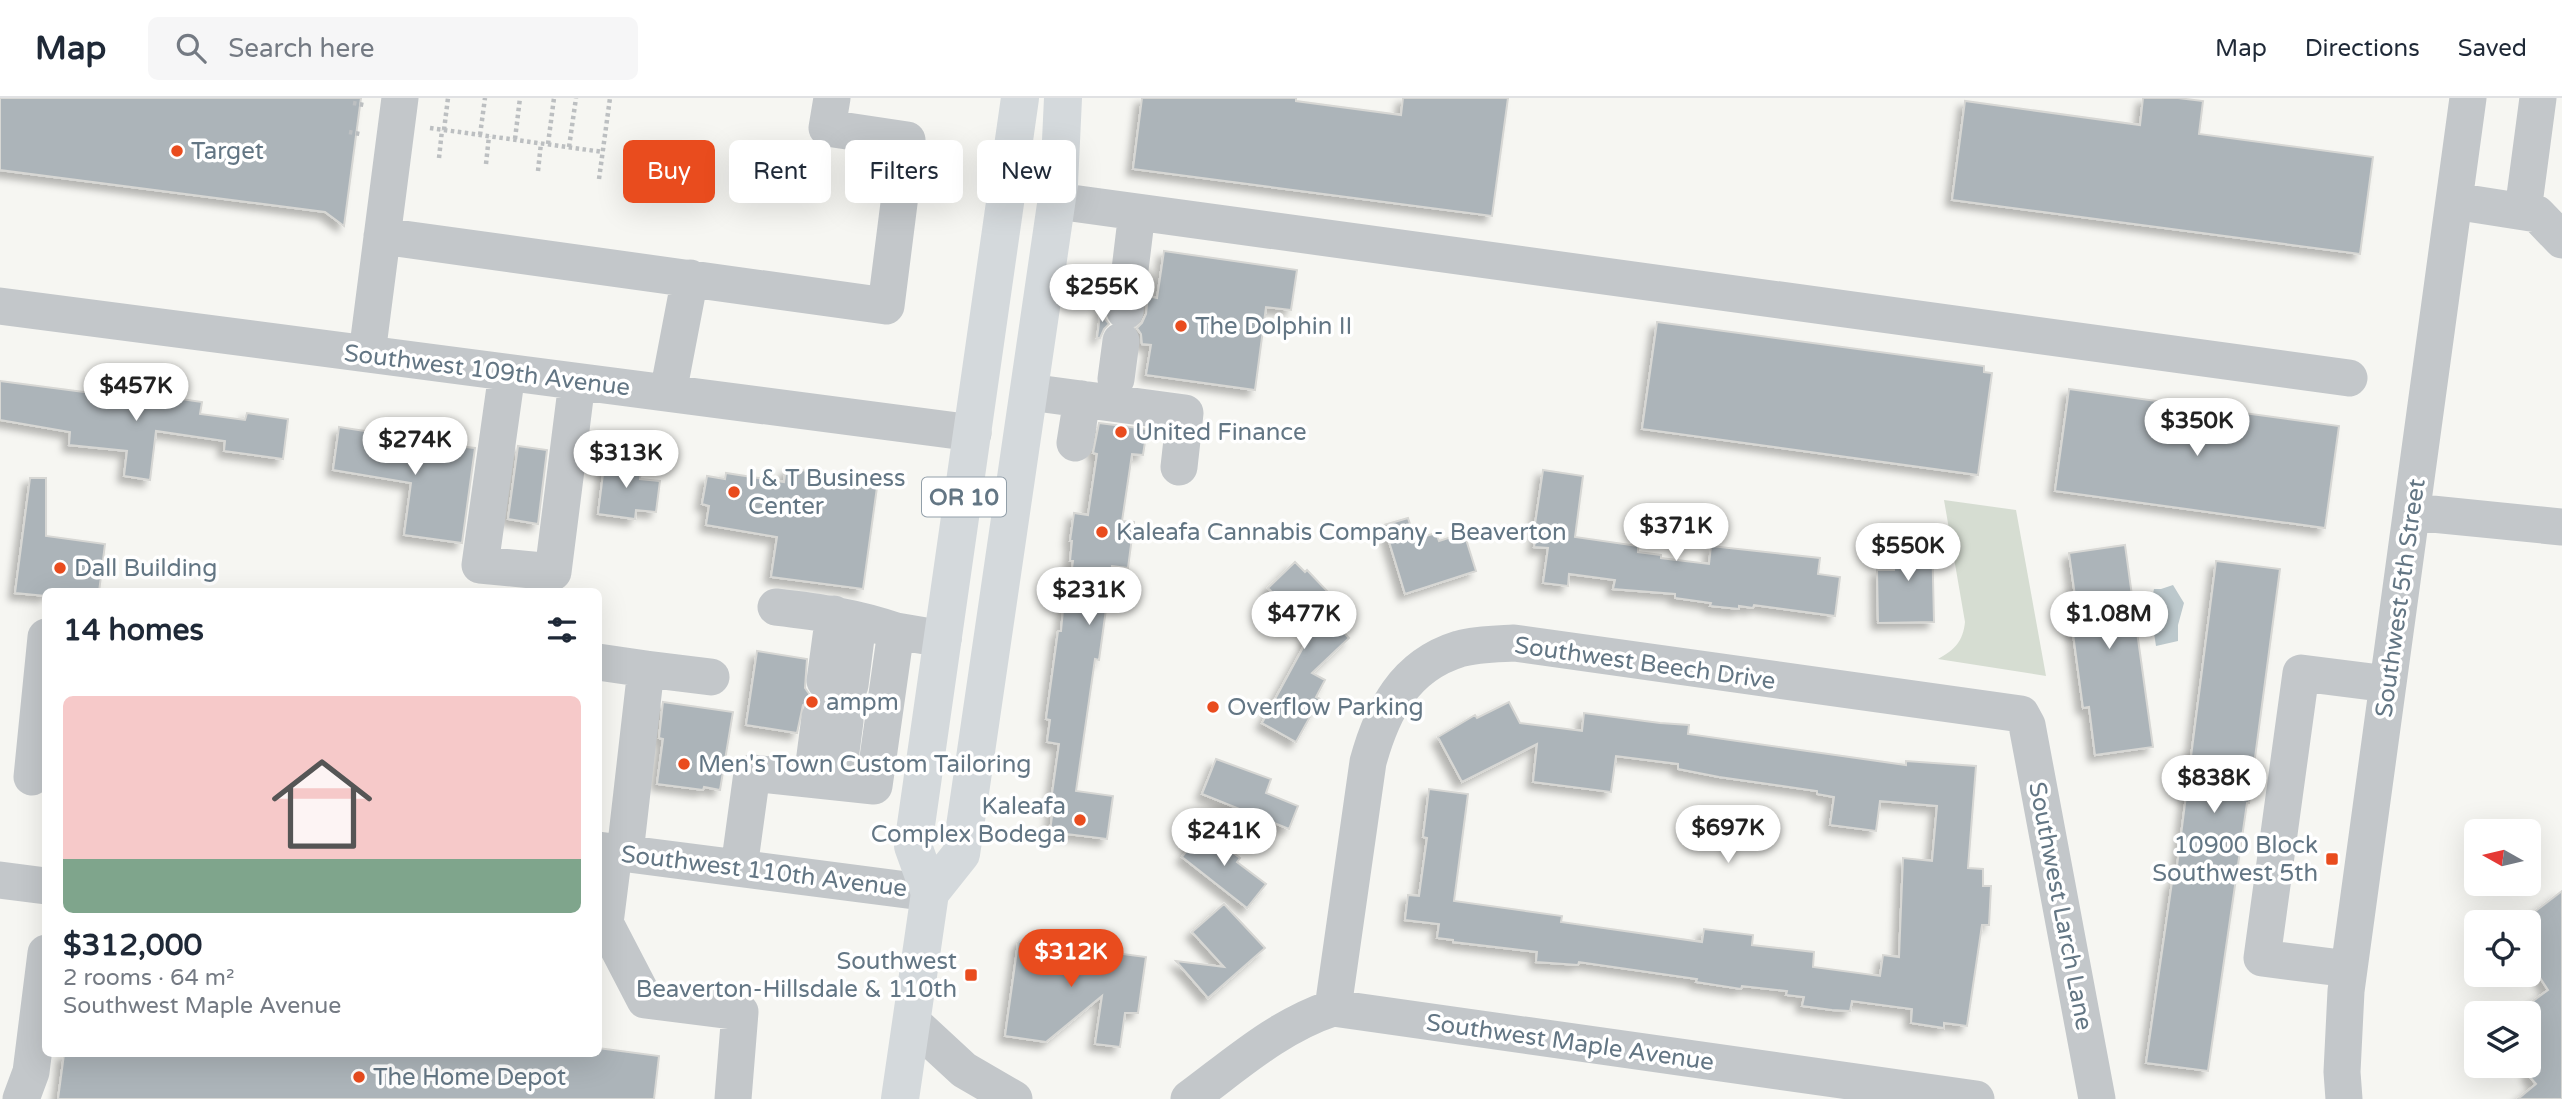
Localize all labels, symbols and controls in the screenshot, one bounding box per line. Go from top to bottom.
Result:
search box [148,17,638,80]
text: Map [35,29,106,68]
icon: search [172,29,210,67]
text: Search here [228,33,374,64]
text: Map [2215,34,2267,63]
text: Directions [2305,34,2420,63]
text: Saved [2458,34,2527,63]
place label: Target [191,137,264,166]
chip: Buy [623,140,715,203]
chip: Rent [729,140,831,203]
chip: Filters [845,140,963,203]
chip: New [977,140,1076,203]
marker: Target [169,143,185,159]
pin: $255K [1053,264,1151,324]
text: $255K [1066,273,1138,301]
place label: The Dolphin II [1195,312,1352,341]
marker: The Dolphin II [1173,318,1189,334]
street label: Southwest 109th Avenue [342,339,632,402]
pin: $457K [87,364,185,423]
text: $457K [100,372,172,400]
pin: $350K [2148,398,2246,458]
text: $350K [2161,407,2233,435]
pin: $274K [366,418,464,477]
place label: United Finance [1135,418,1307,447]
marker: United Finance [1113,424,1129,440]
text: $274K [379,426,451,454]
pin: $313K [577,430,675,490]
text: $313K [590,439,662,467]
place label: I & T Business Center [748,464,906,521]
street label: Southwest 5th Street [2369,477,2432,719]
road number: OR 10 [922,478,1006,516]
marker: I & T Business Center [726,484,742,500]
pin: $371K [1627,504,1725,563]
text: $371K [1640,512,1712,540]
place label: Kaleafa Cannabis Company - Beaverton [1116,518,1567,547]
marker: Kaleafa Cannabis Company - Beaverton [1094,524,1110,540]
pin: $550K [1859,524,1957,583]
text: $550K [1872,532,1944,560]
place label: Dall Building [74,554,217,583]
marker: Dall Building [52,560,68,576]
pin: $231K [1040,568,1138,627]
text: $231K [1053,576,1125,604]
pin: $477K [1255,592,1353,651]
pin: $1.08M [2052,592,2166,651]
text: $477K [1268,600,1340,628]
text: $1.08M [2066,600,2152,628]
icon: filters [543,611,581,649]
text: 14 homes [63,612,204,649]
street label: Southwest Beech Drive [1513,631,1777,696]
place label: ampm [826,688,899,717]
place label: Overflow Parking [1227,693,1424,722]
marker: ampm [804,694,820,710]
marker: Overflow Parking [1205,699,1221,715]
icon: home [259,741,385,867]
place label: Men's Town Custom Tailoring [698,750,1031,779]
marker: Men's Town Custom Tailoring [676,756,692,772]
pin: $838K [2165,756,2263,815]
text: $838K [2178,764,2250,792]
street label: Southwest Larch Lane [2022,780,2099,1033]
place label: Kaleafa Complex Bodega [871,792,1066,849]
pin: $697K [1679,806,1777,865]
pin: $241K [1175,808,1273,868]
marker: Kaleafa Complex Bodega [1072,812,1088,828]
text: $697K [1692,814,1764,842]
text: $241K [1188,817,1260,845]
north arrow [2464,819,2541,896]
map controls [2464,819,2541,1078]
place label: 10900 Block Southwest 5th [2152,831,2318,888]
street label: Southwest 110th Avenue [619,840,909,903]
marker: 10900 Block Southwest 5th [2324,851,2340,867]
button: locate [2464,910,2541,987]
text: $312,000 [63,927,202,964]
pin: $312K [1022,930,1120,989]
text: $312K [1035,938,1107,966]
place label: Southwest Beaverton-Hillsdale & 110th [636,947,957,1004]
text: 2 rooms · 64 m² [63,964,234,992]
marker: Southwest Beaverton-Hillsdale & 110th [963,967,979,983]
text: Southwest Maple Avenue [63,992,341,1020]
button: layers [2464,1001,2541,1078]
street label: Southwest Maple Avenue [1424,1008,1716,1077]
place label: The Home Depot [373,1063,566,1092]
marker: The Home Depot [351,1069,367,1085]

